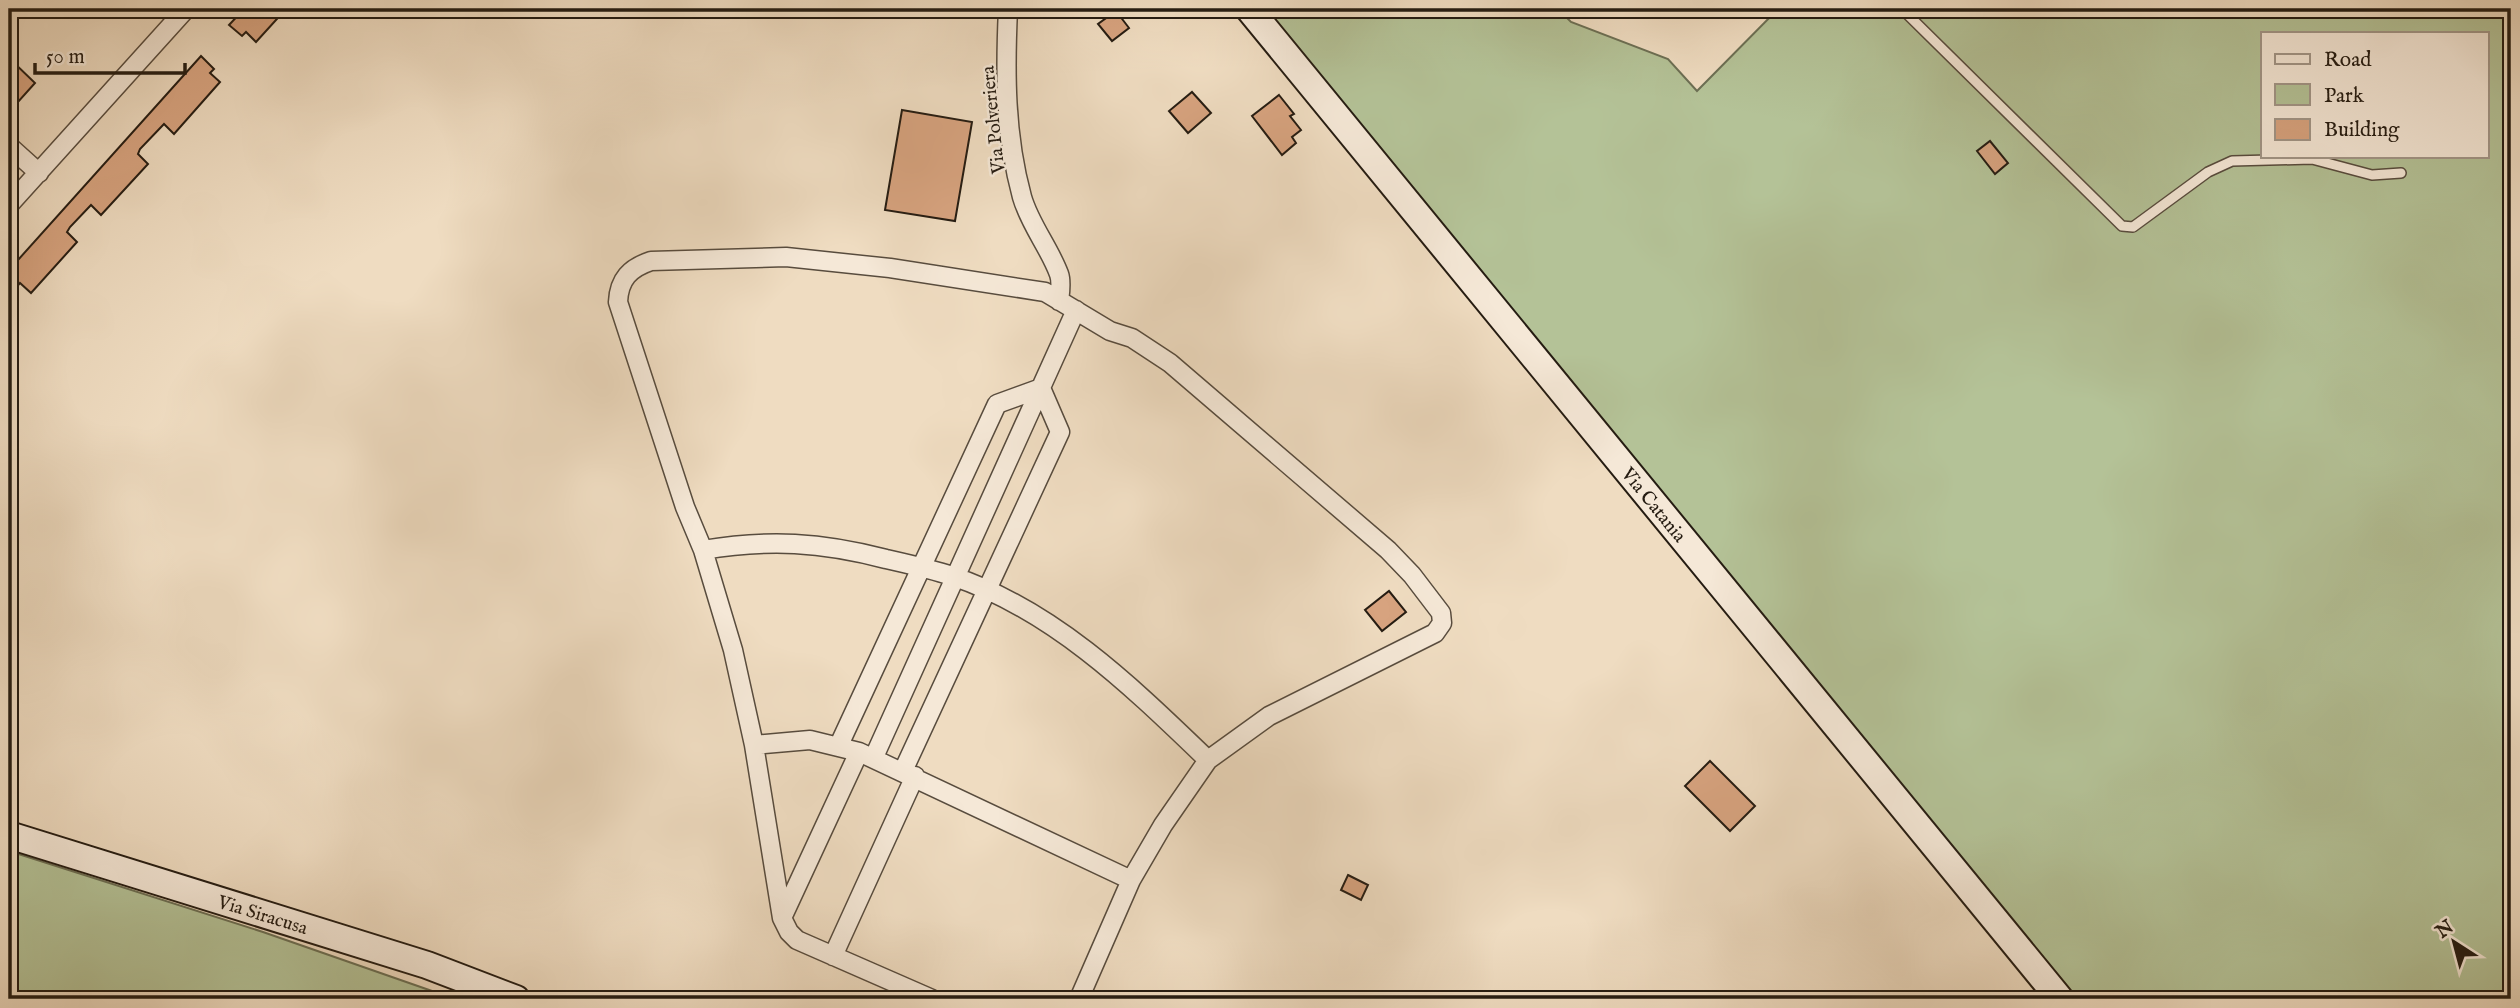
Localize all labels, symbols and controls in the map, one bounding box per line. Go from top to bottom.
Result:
scale bar [35,32,186,76]
legend [2261,32,2488,158]
text: 50 m [46,44,85,71]
text: Road [2324,47,2372,74]
street label: Via Polveriera [976,64,1012,176]
text: Park [2324,83,2365,110]
text: Building [2324,117,2400,144]
street label: Via Catania [1615,462,1691,548]
street label: Via Siracusa [214,890,311,941]
north arrow [2418,906,2488,976]
text: N [2431,915,2459,945]

